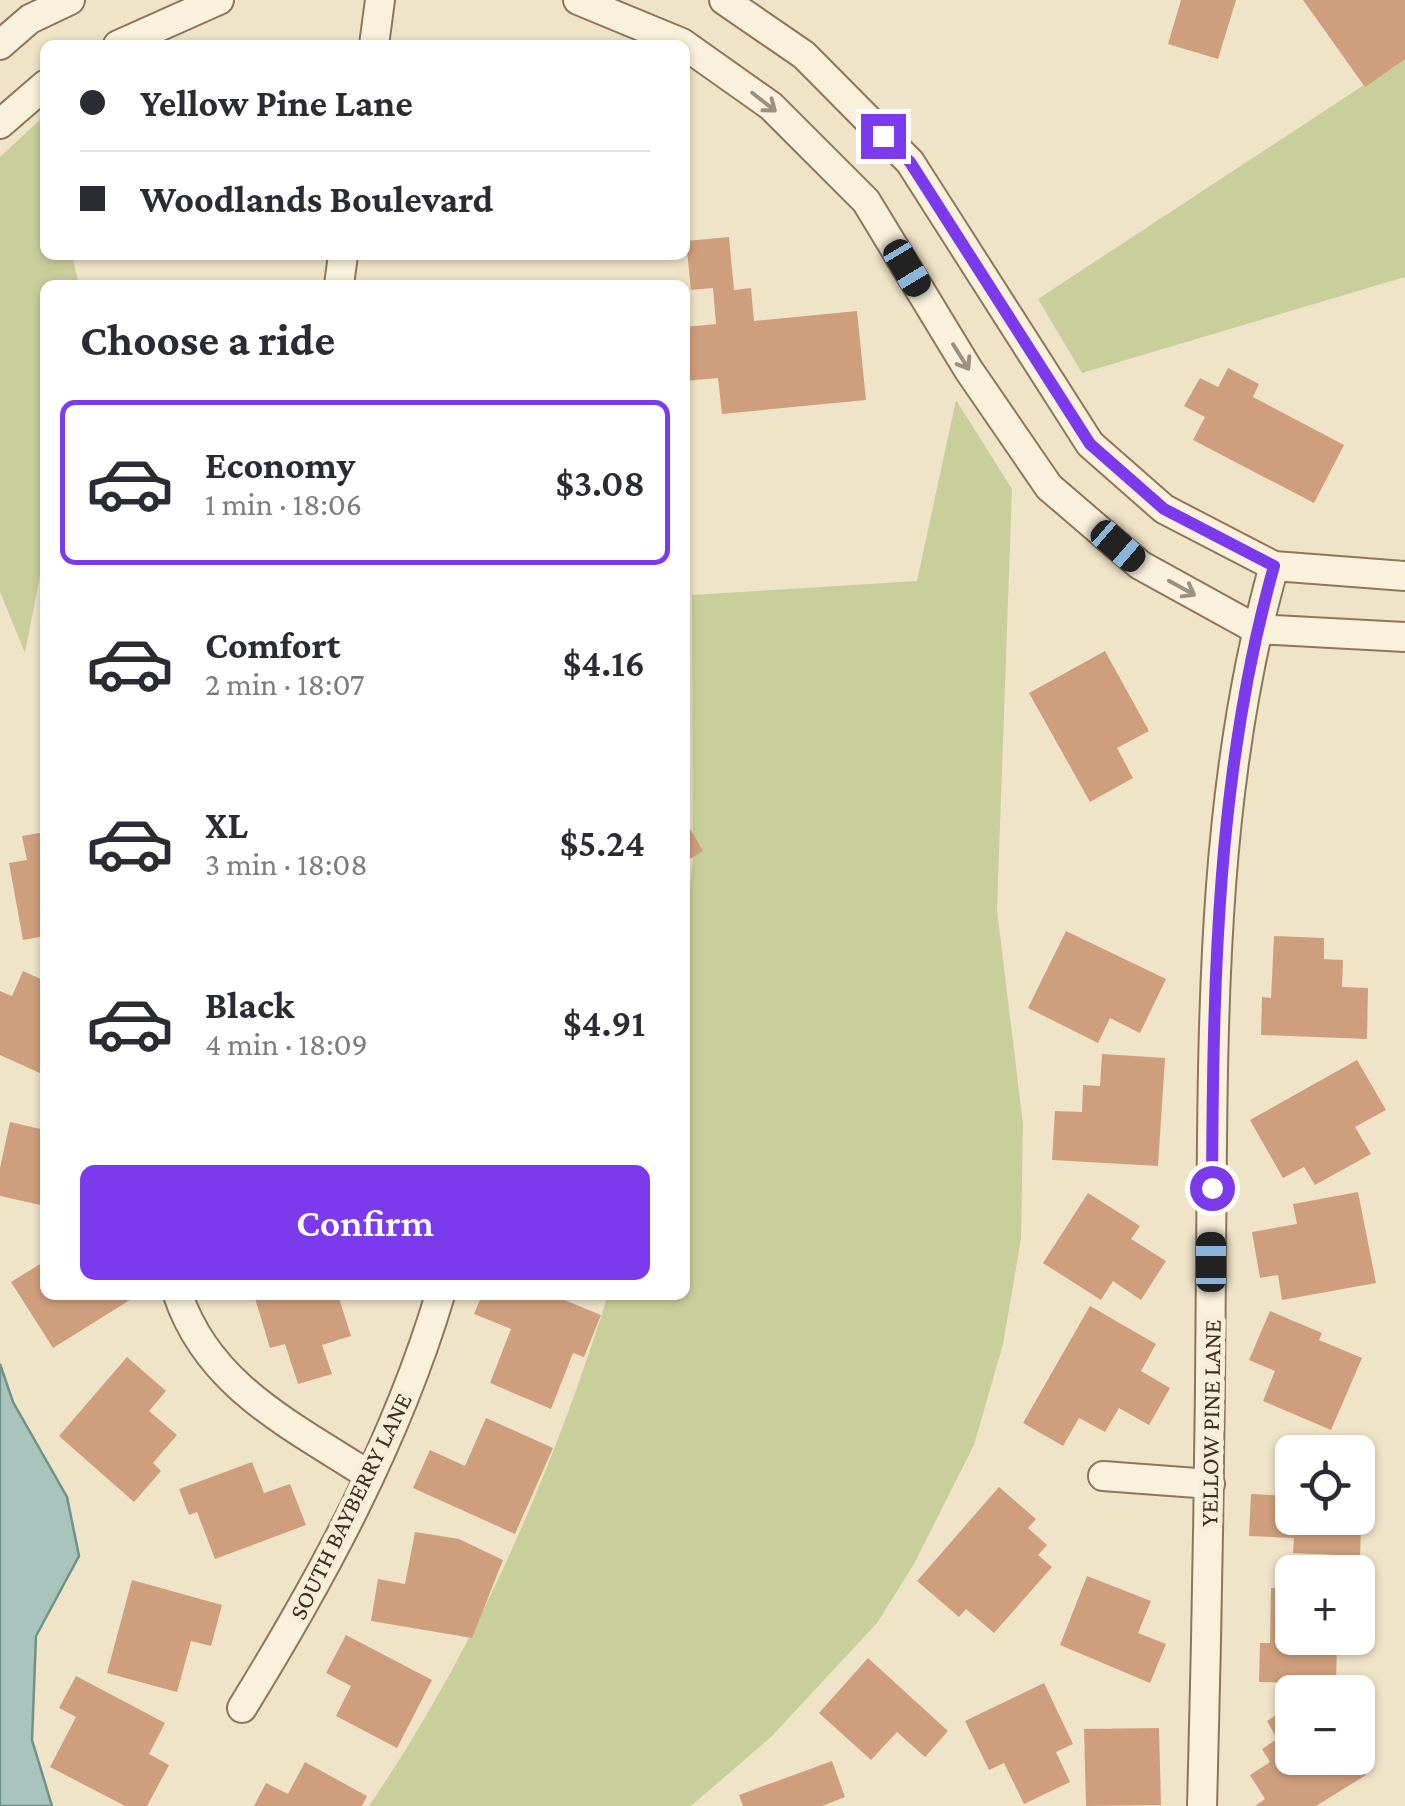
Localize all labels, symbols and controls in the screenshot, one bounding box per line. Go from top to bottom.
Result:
text: Yellow Pine Lane [140,82,413,124]
one-way arrow [751,90,777,112]
route end [861,114,906,159]
text: Woodlands Boulevard [140,178,493,220]
car [879,235,935,301]
text: Choose a ride [80,315,335,365]
one-way arrow [951,342,971,371]
icon: car [85,438,175,528]
text: Economy [205,444,355,486]
text: $3.08 [556,462,645,504]
text: 1 min · 18:06 [205,486,362,522]
car [1086,515,1150,577]
one-way arrow [1167,579,1197,599]
icon: car [85,618,175,708]
text: Comfort [205,624,341,666]
text: $4.16 [563,642,645,684]
text: 2 min · 18:07 [205,666,364,702]
icon: car [85,798,175,888]
text: XL [205,804,248,846]
text: $5.24 [560,822,645,864]
text: 3 min · 18:08 [205,846,368,882]
icon: car [85,978,175,1068]
text: Black [205,984,294,1026]
text: $4.91 [563,1002,645,1044]
text: 4 min · 18:09 [205,1026,368,1062]
button: Confirm [80,1165,650,1280]
route start [1190,1166,1235,1211]
car [1196,1232,1226,1292]
street label: YELLOW PINE LANE [1195,1319,1226,1527]
street label: SOUTH BAYBERRY LANE [284,1389,417,1624]
map controls [1275,1435,1375,1775]
button: locate [1275,1435,1375,1535]
button: + [1275,1555,1375,1655]
button: − [1275,1675,1375,1775]

